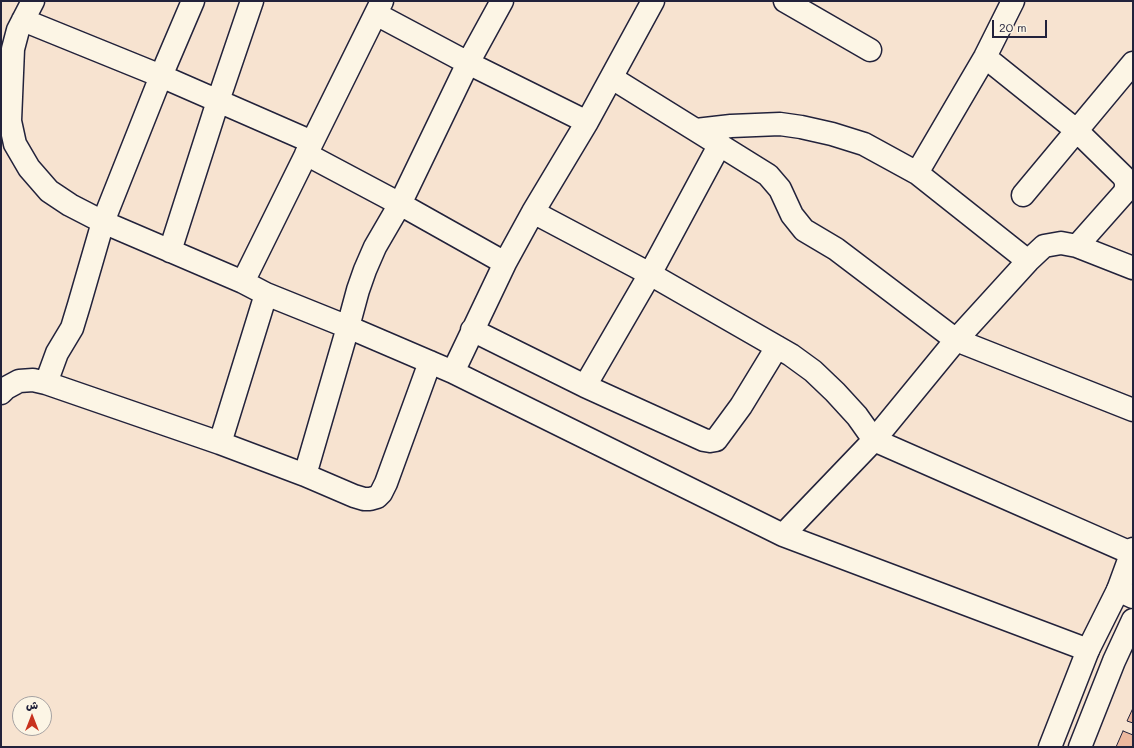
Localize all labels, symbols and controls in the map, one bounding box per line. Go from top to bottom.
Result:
scale bar [994,12,1049,38]
text: 20 m [999,19,1027,35]
north arrow [12,696,52,736]
text: ش [26,697,38,712]

